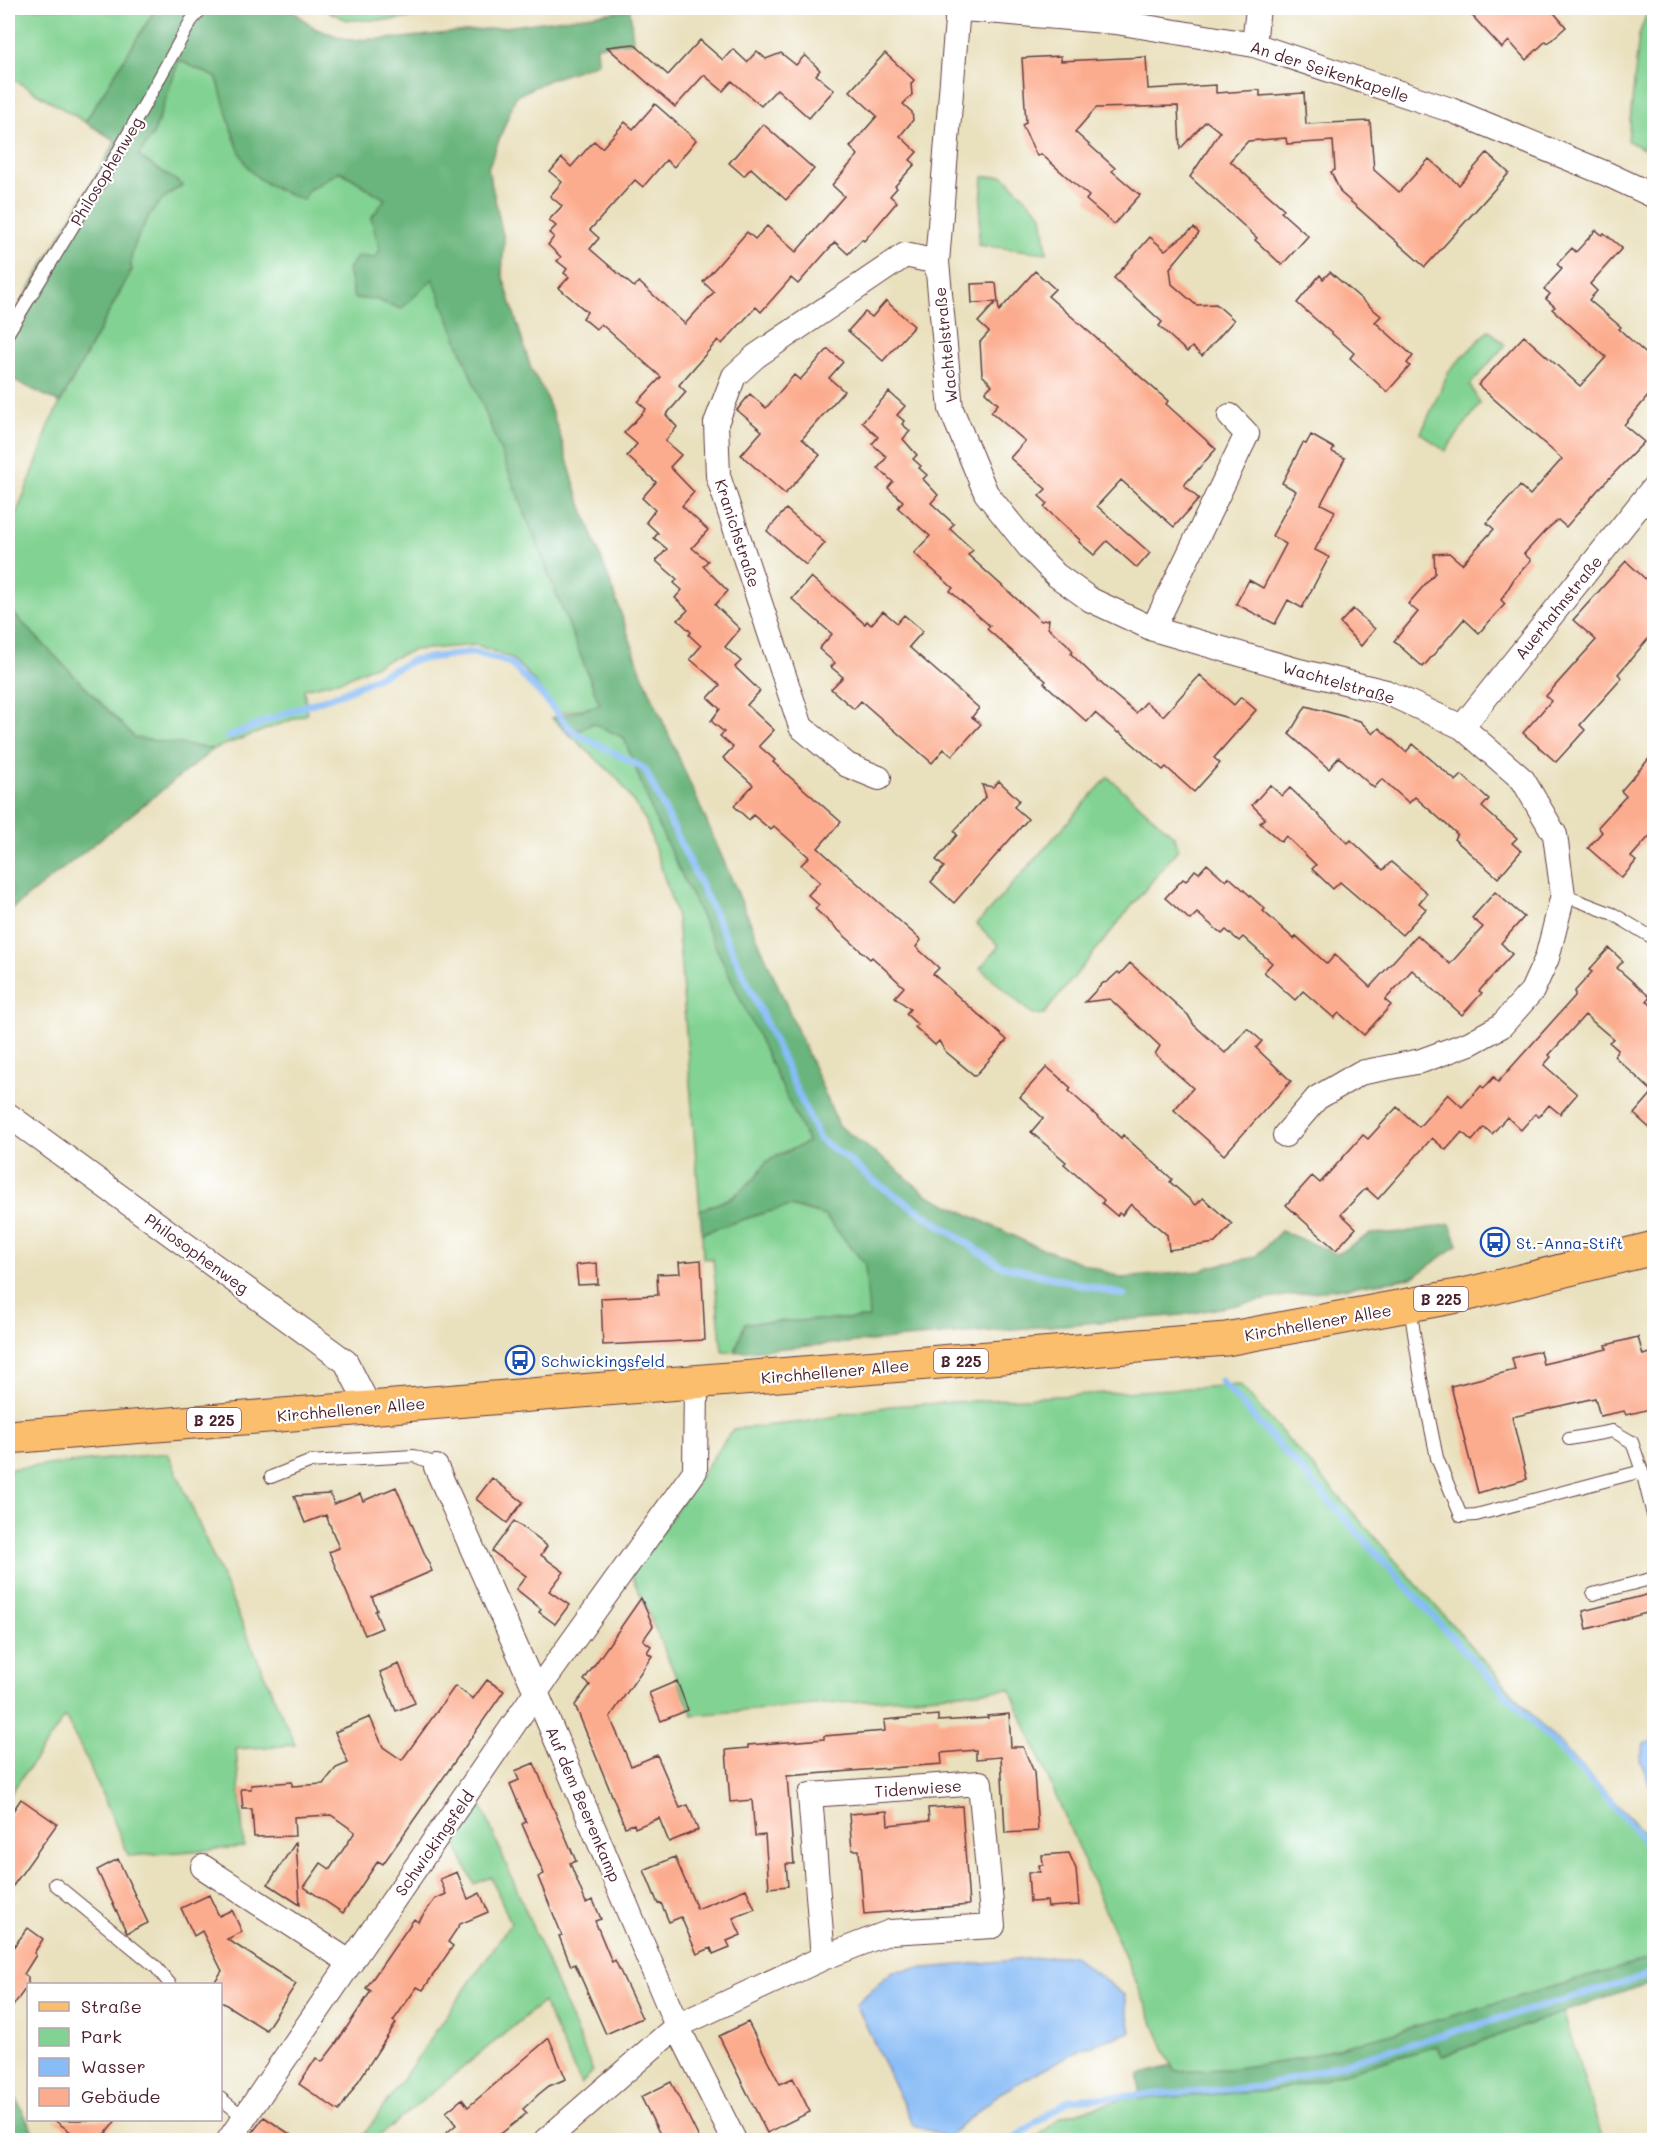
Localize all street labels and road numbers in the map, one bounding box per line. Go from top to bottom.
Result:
street label: An der Seikenkapelle [1248,35,1412,107]
street label: Philosophenweg [65,113,147,229]
street label: Wachtelstraße [928,286,962,404]
street label: Kranichstraße [711,476,765,590]
street label: Auerhahnstraße [1510,551,1606,663]
street label: Wachtelstraße [1280,656,1398,708]
street label: Philosophenweg [141,1208,253,1298]
road number: B 225 [1414,1287,1468,1311]
street label: Kirchhellener Allee [1243,1299,1393,1345]
road number: B 225 [934,1349,988,1373]
street label: Kirchhellener Allee [760,1354,910,1388]
street label: Kirchhellener Allee [276,1392,426,1426]
road number: B 225 [187,1408,241,1432]
street label: Auf dem Beerenkamp [542,1723,626,1885]
street label: Tidenwiese [874,1774,962,1802]
street label: Schwickingsfeld [390,1786,478,1900]

